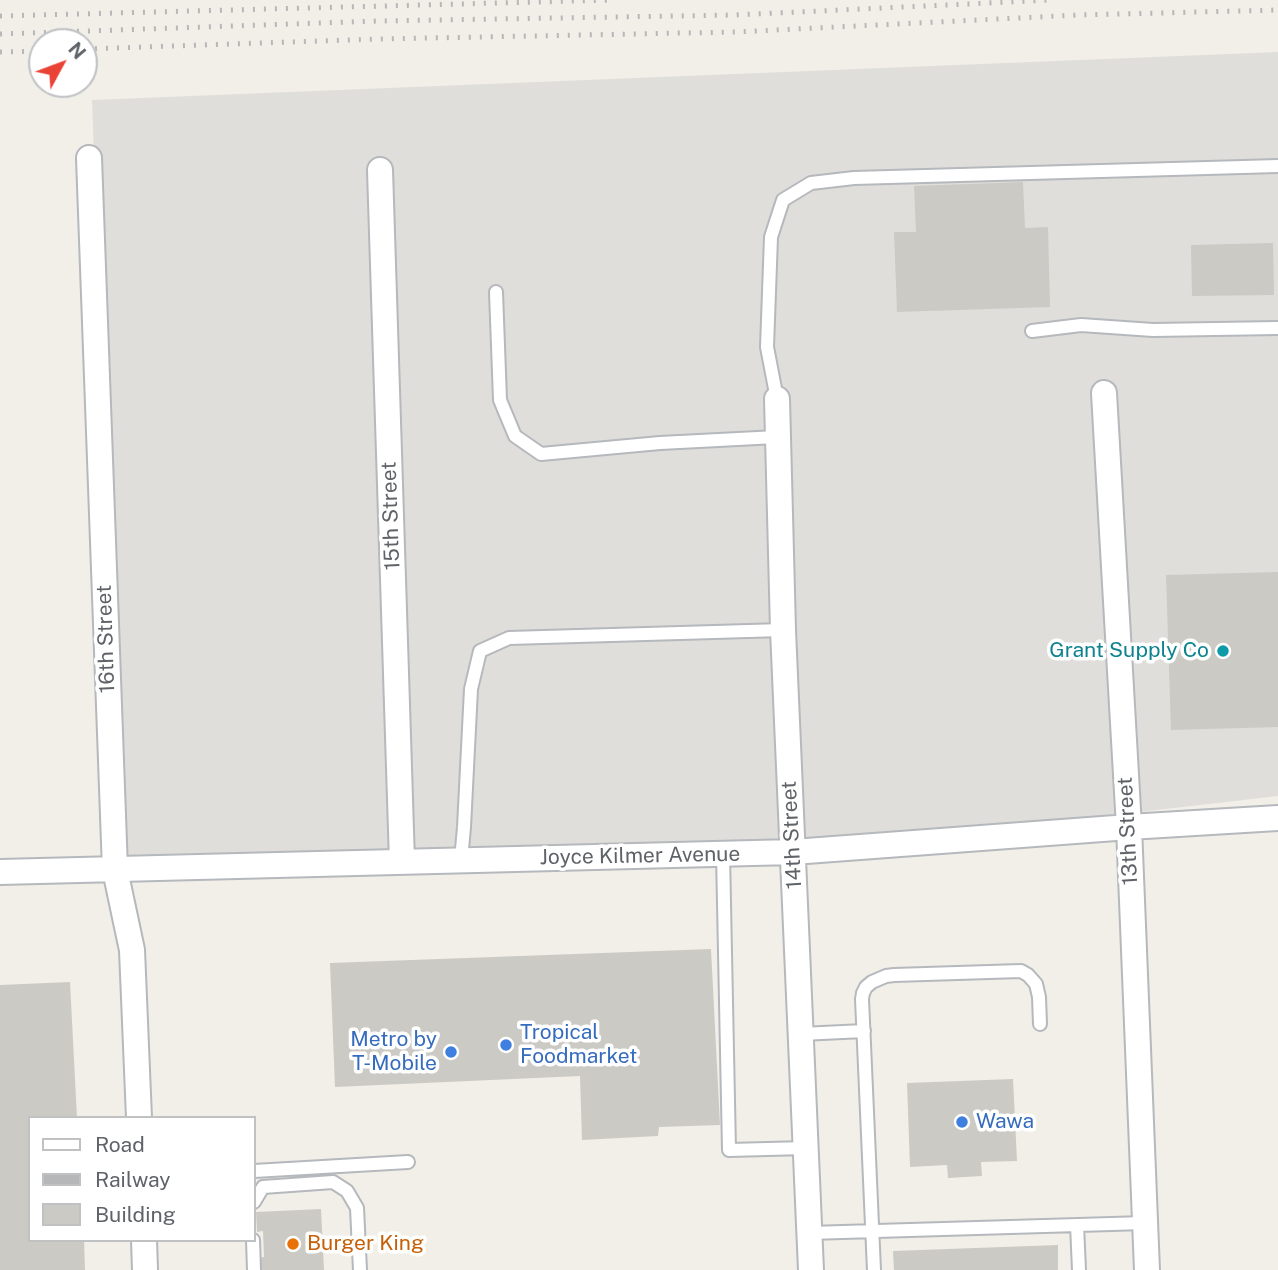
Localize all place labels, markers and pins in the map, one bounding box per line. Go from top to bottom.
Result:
place label: Grant Supply Co [1049,638,1209,664]
marker: Grant Supply Co [1215,643,1231,659]
place label: Tropical Foodmarket [520,1020,637,1070]
place label: Metro by T-Mobile [350,1027,437,1077]
marker: Tropical Foodmarket [498,1037,514,1053]
marker: Metro by T-Mobile [443,1044,459,1060]
place label: Wawa [976,1109,1034,1135]
marker: Wawa [954,1114,970,1130]
place label: Burger King [307,1231,424,1257]
marker: Burger King [285,1236,301,1252]

